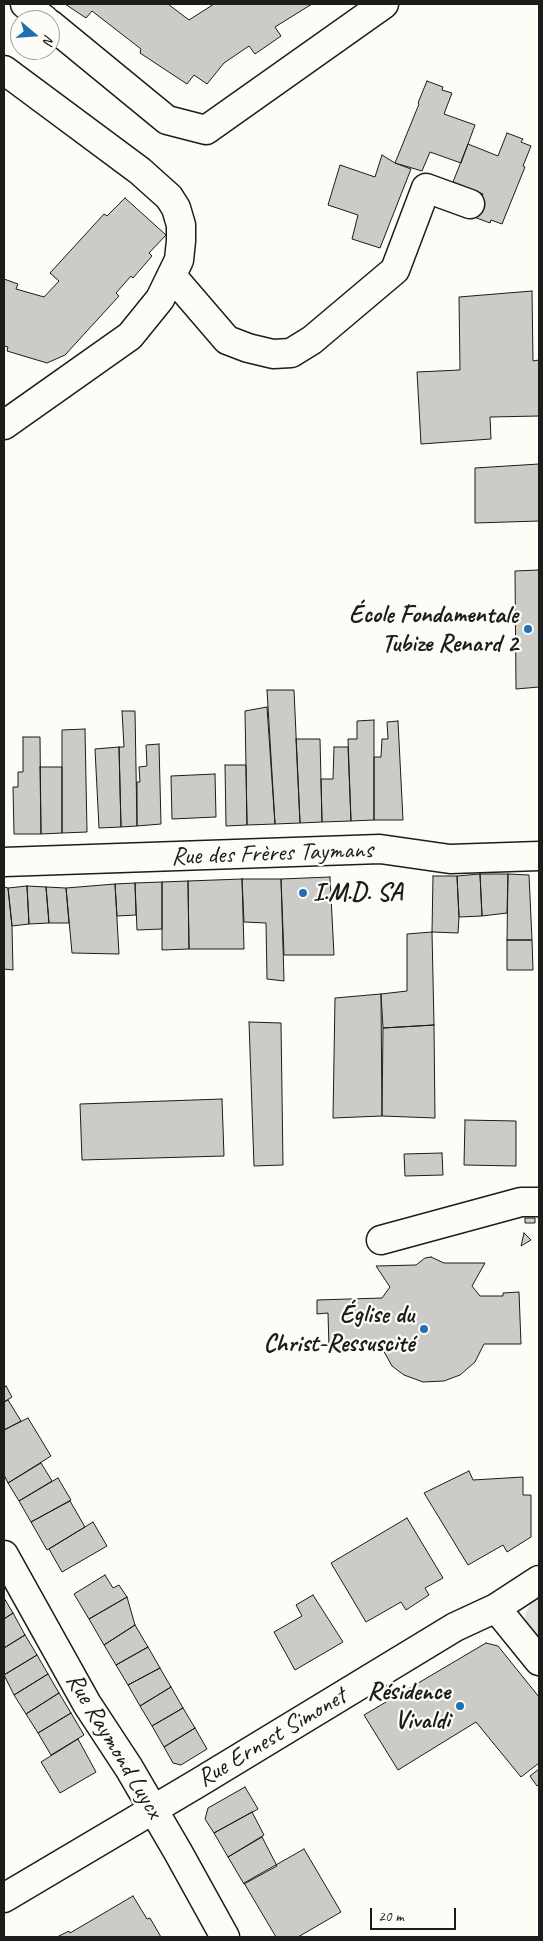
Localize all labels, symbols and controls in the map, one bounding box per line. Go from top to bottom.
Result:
north arrow [10,10,60,60]
text: N [39,33,58,46]
place label: École Fondamentale Tubize Renard 2 [349,600,518,659]
marker: École Fondamentale Tubize Renard 2 [522,623,534,635]
street label: Rue des Frères Taymans [171,835,373,873]
place label: I.M.D. SA [313,878,402,908]
marker: I.M.D. SA [297,887,309,899]
place label: Église du Christ-Ressuscité [264,1300,414,1359]
marker: Église du Christ-Ressuscité [418,1323,430,1335]
street label: Rue Raymond Luycx [59,1668,169,1824]
place label: Résidence Vivaldi [367,1677,450,1736]
street label: Rue Ernest Simonet [192,1682,352,1794]
marker: Résidence Vivaldi [454,1700,466,1712]
scale bar [373,1898,459,1930]
text: 20 m [378,1907,404,1926]

